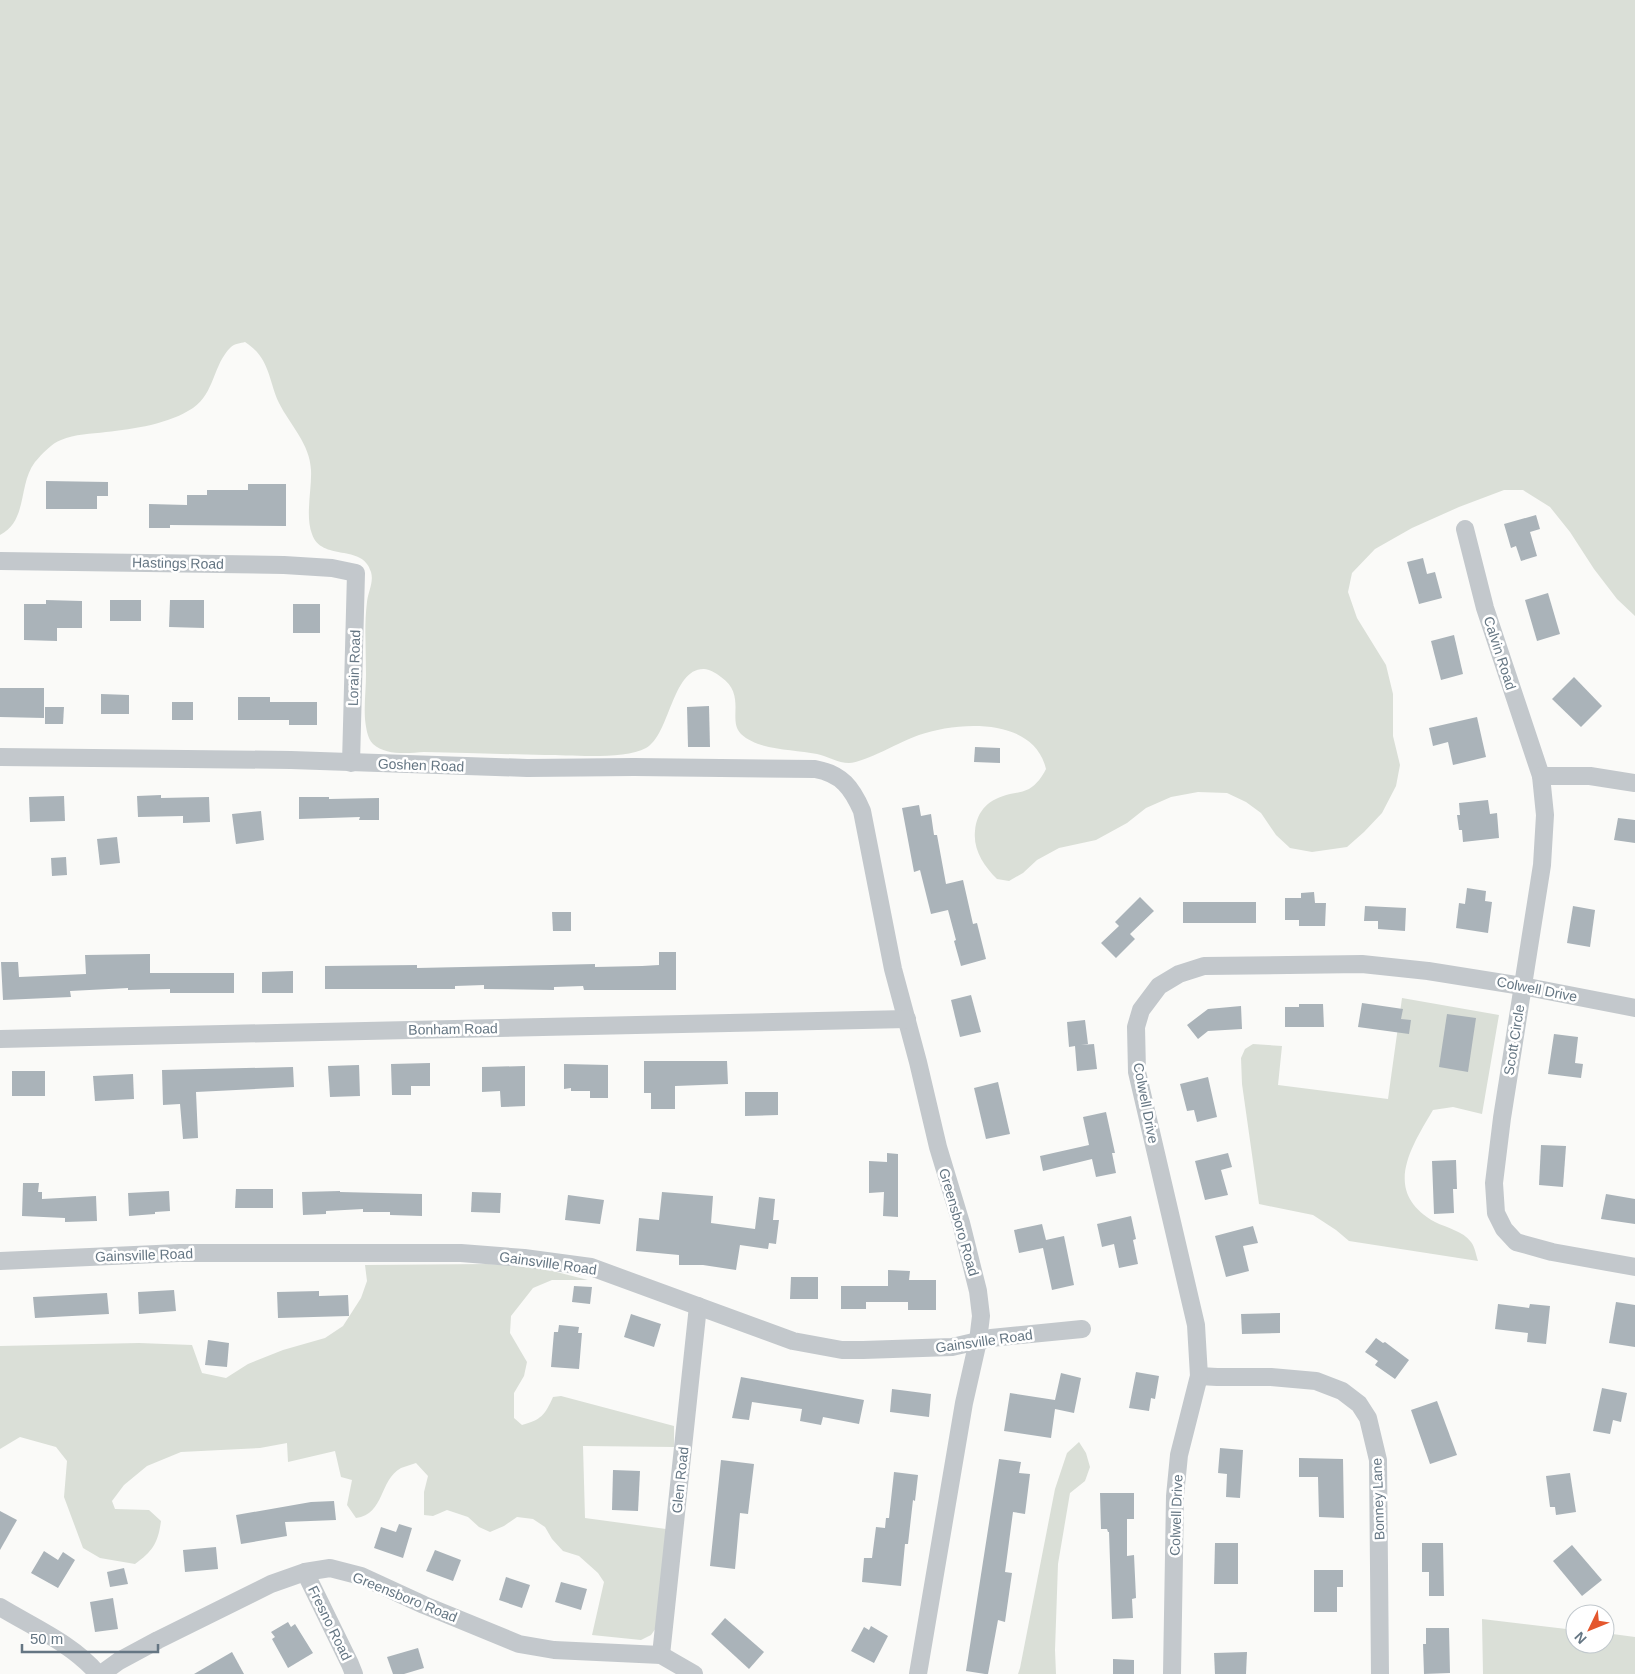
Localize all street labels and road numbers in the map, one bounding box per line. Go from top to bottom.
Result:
street label: Hastings Road [132,554,224,572]
street label: Calvin Road [1481,614,1519,692]
street label: Lorain Road [345,630,363,706]
street label: Goshen Road [378,755,464,775]
street label: Colwell Drive [1495,973,1579,1005]
street label: Scott Circle [1500,1003,1528,1077]
street label: Bonham Road [408,1020,498,1038]
street label: Colwell Drive [1130,1061,1162,1145]
street label: Greensboro Road [936,1166,982,1278]
street label: Gainsville Road [95,1245,193,1265]
street label: Gainsville Road [498,1248,598,1278]
street label: Gainsville Road [934,1326,1034,1356]
street label: Glen Road [669,1446,691,1514]
street label: Bonney Lane [1369,1457,1387,1541]
street label: Colwell Drive [1167,1474,1185,1556]
street label: Greensboro Road [350,1569,460,1625]
street label: Fresno Road [305,1583,355,1663]

